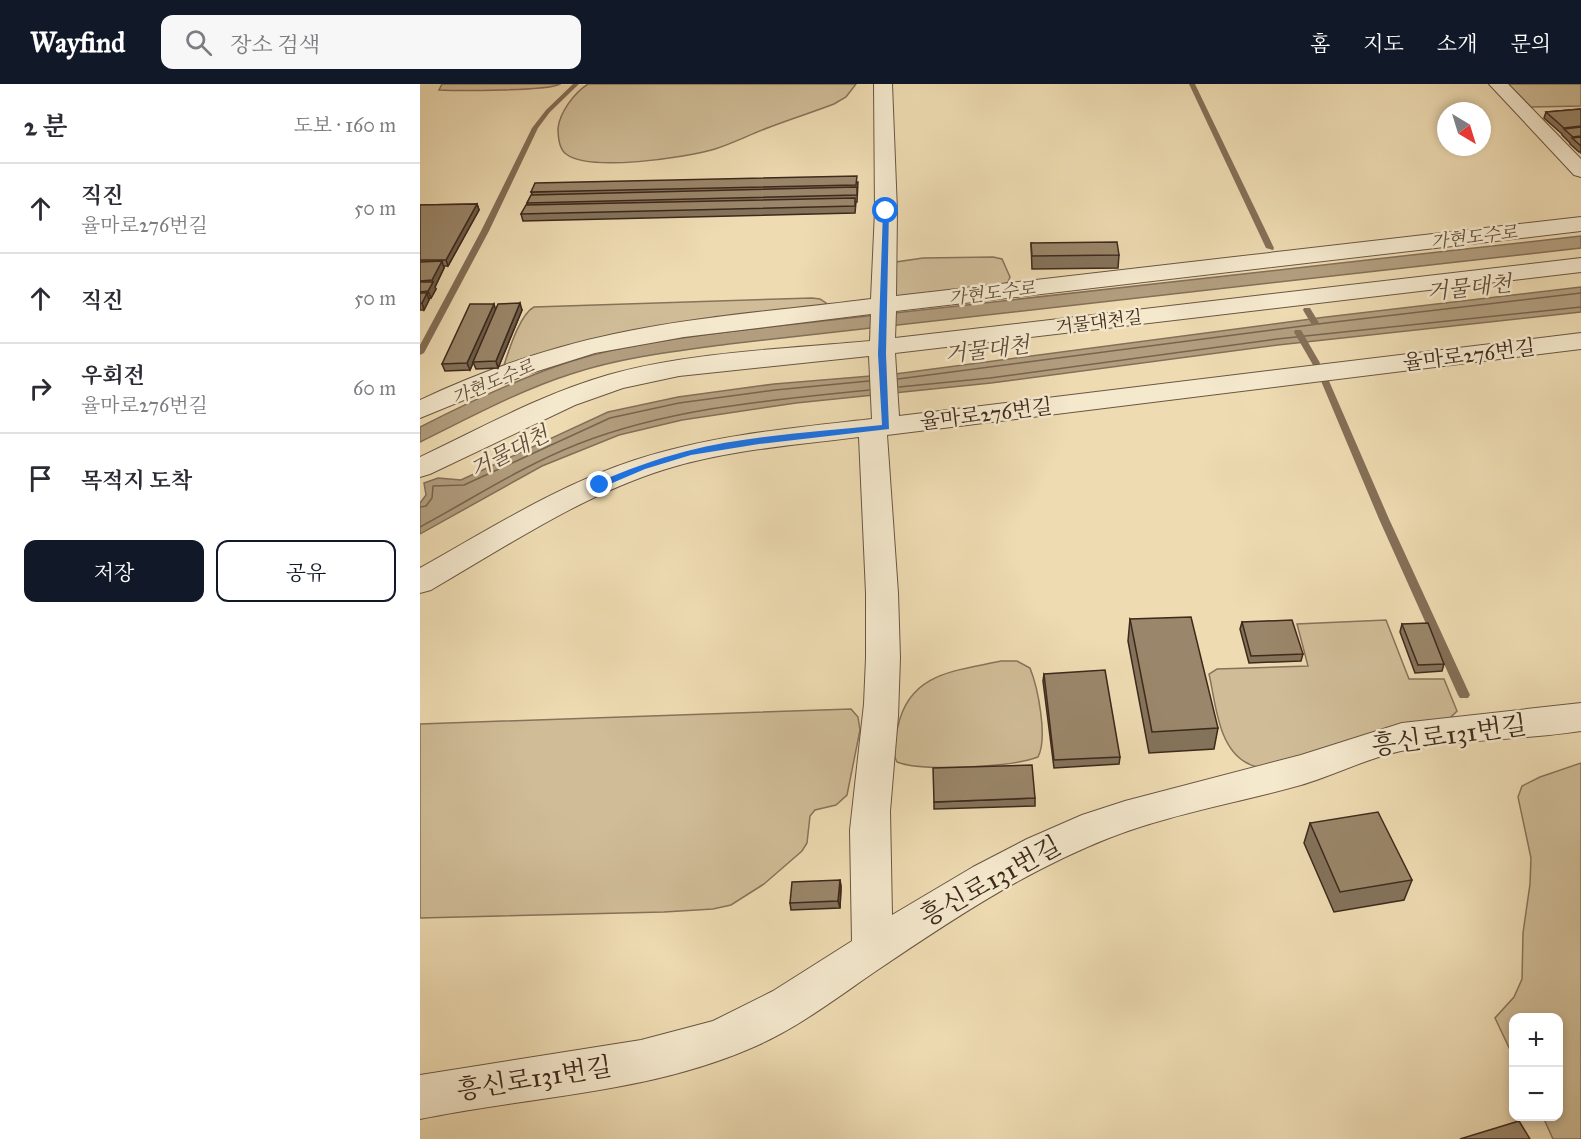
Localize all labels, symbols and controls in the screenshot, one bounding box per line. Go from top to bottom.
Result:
search box [161,15,581,69]
text: Wayfind [30,25,125,60]
icon: search [182,26,215,59]
text: 장소 검색 [230,31,320,58]
text: 홈 [1310,31,1330,57]
text: 지도 [1363,31,1404,57]
text: 소개 [1437,31,1477,57]
text: 문의 [1510,31,1551,57]
north arrow [1437,102,1491,156]
text: 2 분 [24,110,68,142]
text: 도보 · 160 m [294,113,396,137]
text: 직진 [81,182,124,209]
icon: ahead [24,192,57,225]
text: 50 m [354,196,396,220]
route start [872,197,898,223]
text: 율마로276번길 [81,213,208,237]
water label: 가현도수로 [1430,221,1519,253]
water label: 거물대천 [1425,269,1514,305]
water label: 가현도수로 [948,277,1037,309]
icon: ahead [24,282,57,315]
text: 50 m [354,286,396,310]
text: 직진 [81,287,124,314]
street label: 거물대천길 [1055,306,1143,338]
water label: 거물대천 [943,331,1033,368]
street label: 율마로276번길 [1401,334,1537,376]
water label: 가현도수로 [449,355,538,409]
text: 우회전 [81,362,145,389]
icon: right [24,372,57,405]
text: 60 m [353,376,396,400]
text: 율마로276번길 [81,393,208,417]
street label: 율마로276번길 [918,393,1054,435]
water label: 거물대천 [465,419,555,483]
icon: arrive [24,462,57,495]
text: 목적지 도착 [81,467,192,494]
route end [586,471,612,497]
button: 저장 [24,540,204,602]
button: 공유 [216,540,396,602]
street label: 흥신로131번길 [1369,708,1529,762]
street label: 흥신로131번길 [914,829,1066,933]
map controls [1509,1013,1563,1121]
button: + [1509,1013,1563,1067]
street label: 흥신로131번길 [454,1050,614,1106]
button: − [1509,1067,1563,1121]

